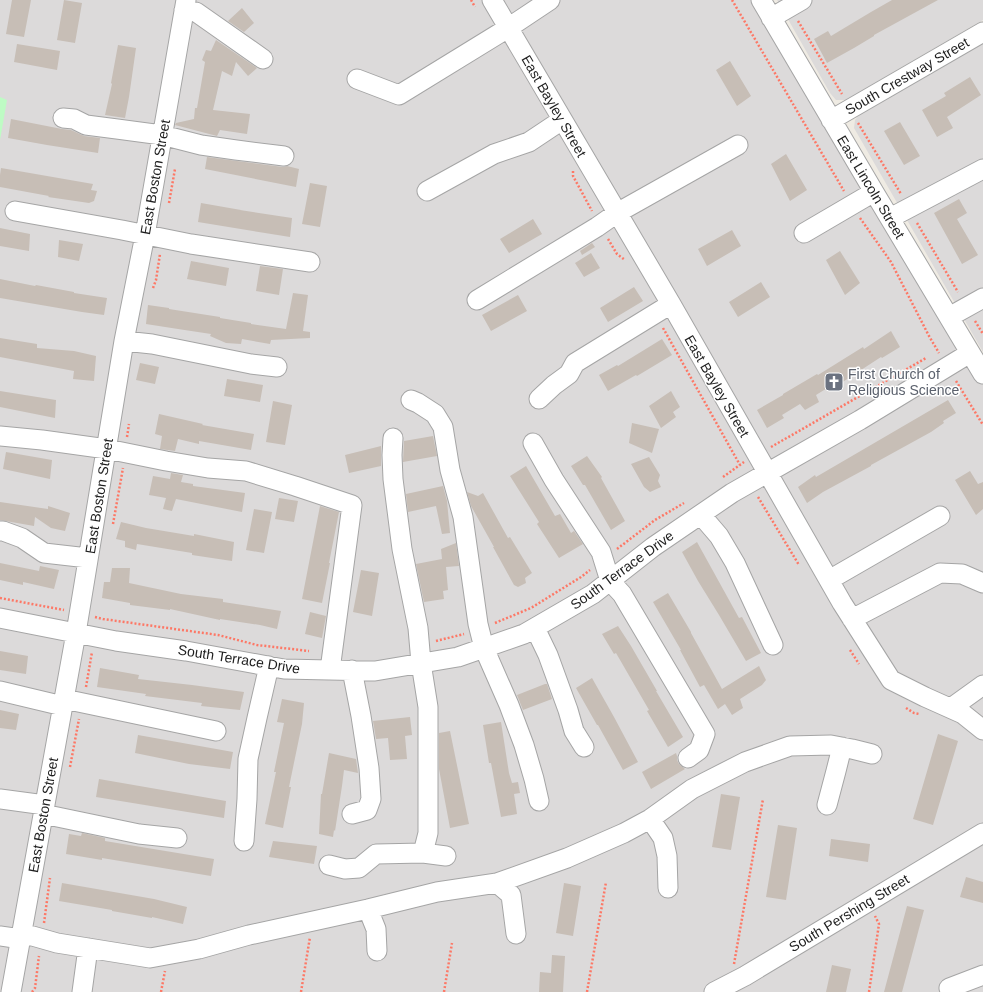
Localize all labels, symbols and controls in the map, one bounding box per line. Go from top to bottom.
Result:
street label: South Crestway Street [842,34,972,118]
street label: East Bayley Street [518,52,590,160]
street label: East Boston Street [137,118,173,236]
street label: East Lincoln Street [834,133,908,242]
street label: East Bayley Street [681,332,753,440]
place label: First Church of Religious Science [848,366,959,398]
church icon: First Church of Religious Science [823,371,845,393]
street label: East Boston Street [82,437,116,555]
street label: South Terrace Drive [567,527,677,613]
street label: South Terrace Drive [177,641,301,677]
street label: East Boston Street [25,756,61,874]
street label: South Pershing Street [786,871,912,955]

